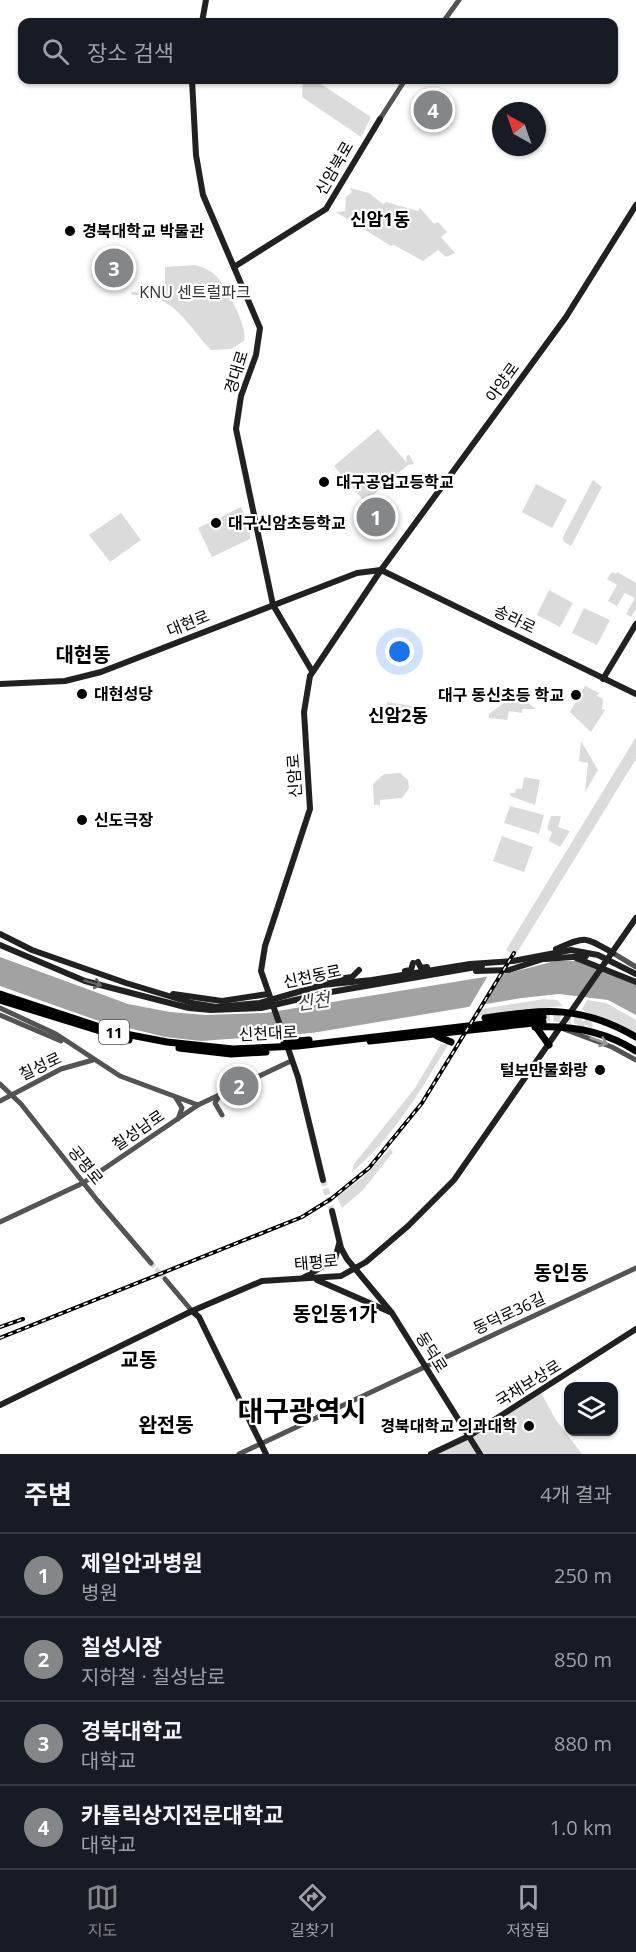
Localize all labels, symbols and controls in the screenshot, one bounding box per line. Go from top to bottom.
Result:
search box [18,18,618,84]
icon: search [39,35,72,68]
text: 장소 검색 [87,37,174,67]
pin: 4 [414,88,452,132]
north arrow [492,102,546,156]
street label: 신암북로 [310,137,358,199]
district label: 신암1동 [350,207,410,231]
place label: 경북대학교 박물관 [82,220,204,242]
marker: 경북대학교 박물관 [63,224,77,238]
pin: 3 [94,246,134,290]
park label: KNU 센트럴파크 [139,281,251,303]
street label: 경대로 [219,347,253,396]
street label: 아양로 [480,357,524,406]
place label: 대구공업고등학교 [336,471,454,493]
marker: 대구공업고등학교 [317,475,331,489]
pin: 1 [356,494,395,540]
place label: 대구신암초등학교 [228,512,346,534]
marker: 대구신암초등학교 [209,516,223,530]
street label: 송라로 [490,599,540,639]
street label: 대현로 [163,604,213,641]
your location [385,637,414,666]
district label: 대현동 [55,641,111,668]
place label: 대현성당 [94,683,153,705]
place label: 대구 동신초등 학교 [438,684,564,706]
marker: 대현성당 [75,687,89,701]
marker: 대구 동신초등 학교 [569,688,583,702]
district label: 신암2동 [368,703,428,727]
street label: 신암로 [281,753,307,799]
place label: 신도극장 [94,809,153,831]
marker: 신도극장 [75,813,89,827]
street label: 신천동로 [281,959,343,993]
one-way arrow [83,978,102,989]
water label: 신천 [295,986,333,1015]
road number: 11 [99,1020,129,1044]
street label: 신천대로 [238,1020,298,1046]
one-way arrow [589,1037,608,1048]
street label: 칠성로 [15,1047,65,1085]
place label: 털보만물화랑 [500,1059,588,1081]
marker: 털보만물화랑 [593,1063,607,1077]
pin: 2 [220,1064,258,1108]
street label: 칠성남로 [107,1104,169,1156]
street label: 공평로 [64,1141,109,1189]
street label: 태평로 [293,1249,339,1275]
district label: 동인동 [533,1259,589,1286]
street label: 동덕로36길 [469,1287,549,1339]
district label: 동인동1가 [292,1300,378,1327]
street label: 동덕로 [411,1327,453,1377]
district label: 교동 [121,1346,157,1373]
street label: 국채보상로 [491,1354,565,1412]
map controls [564,1382,618,1436]
button: layers [564,1382,618,1436]
district label: 대구광역시 [238,1391,366,1429]
district label: 완전동 [138,1411,194,1438]
place label: 경북대학교 의과대학 [380,1415,517,1437]
marker: 경북대학교 의과대학 [522,1419,536,1433]
text: 주변 [24,1476,72,1512]
text: 4개 결과 [540,1481,612,1508]
text: 제일안과병원 [81,1547,202,1577]
text: 1 [38,1562,49,1589]
text: 250 m [554,1562,612,1589]
text: 병원 [81,1579,118,1606]
text: 칠성시장 [81,1631,162,1661]
text: 2 [38,1646,49,1673]
text: 850 m [554,1646,612,1673]
text: 지하철 · 칠성남로 [81,1663,225,1690]
text: 경북대학교 [81,1715,182,1745]
text: 3 [38,1730,49,1757]
text: 880 m [554,1730,612,1757]
text: 대학교 [81,1747,136,1774]
text: 카톨릭상지전문대학교 [81,1799,283,1829]
text: 4 [38,1814,49,1841]
text: 1.0 km [550,1814,612,1841]
text: 대학교 [81,1831,136,1858]
tab: 지도 [86,1881,119,1941]
tab: 길찾기 [290,1881,334,1941]
tab: 저장됨 [506,1881,550,1941]

